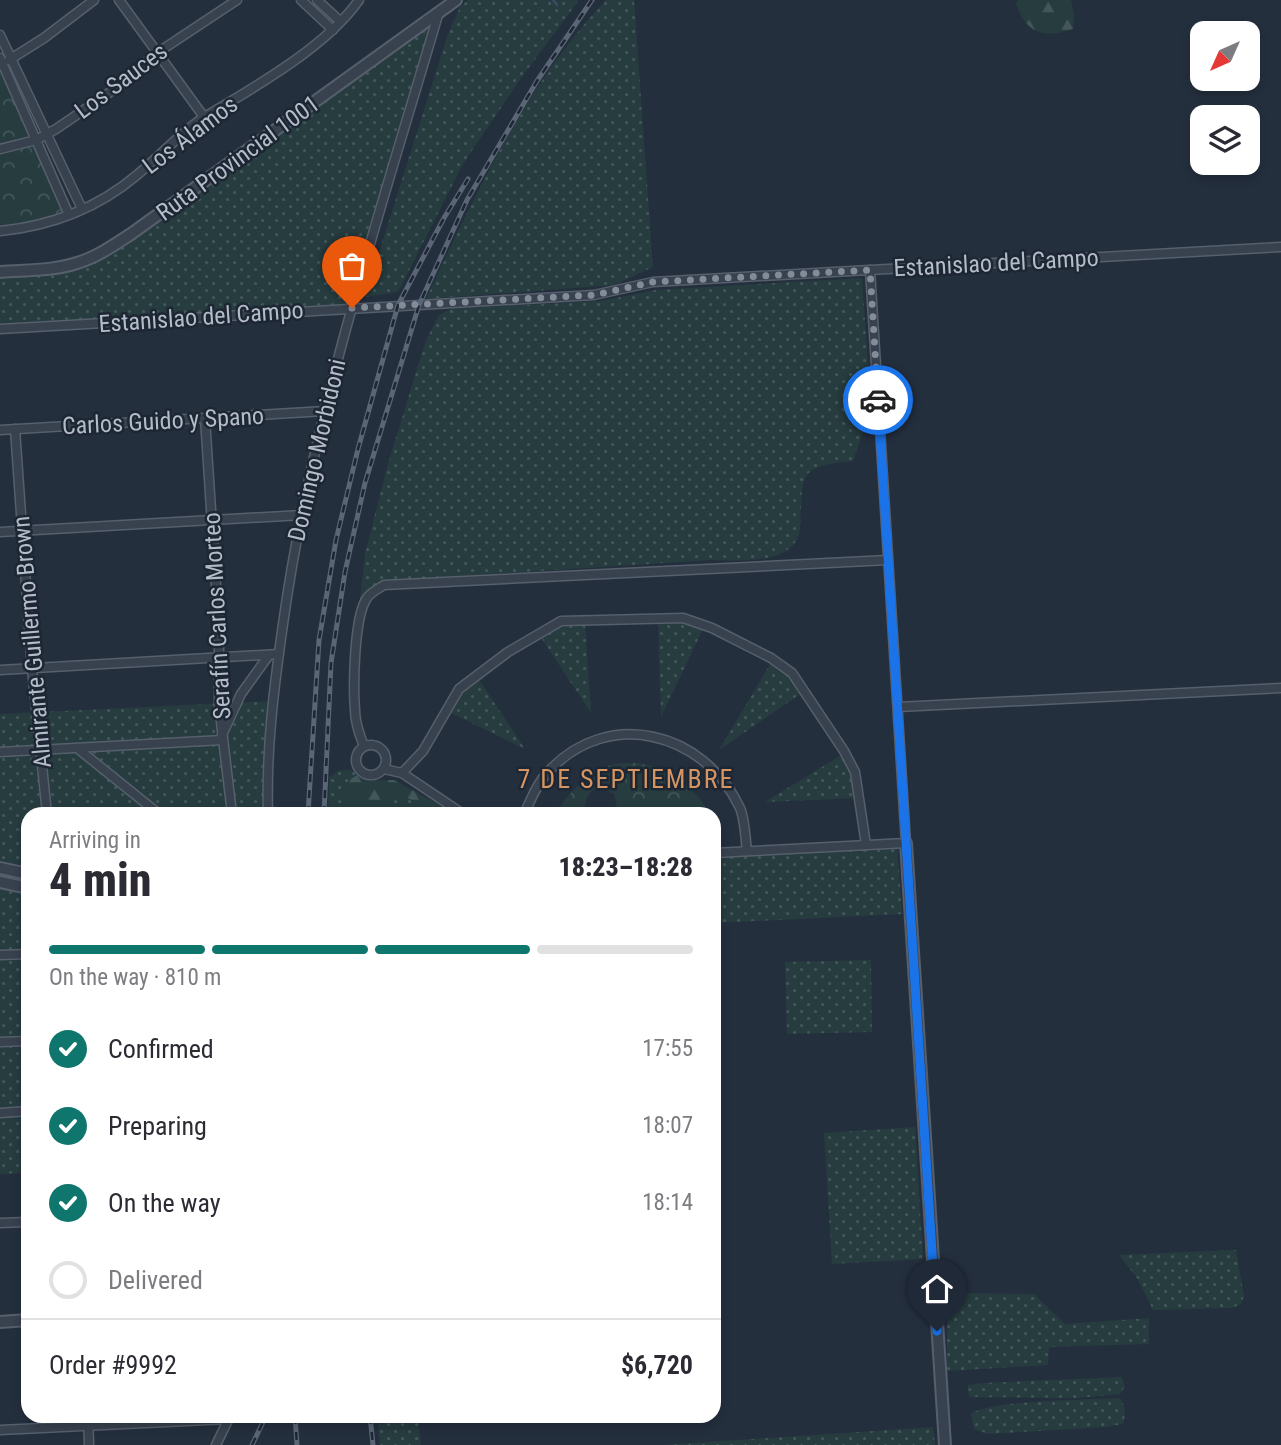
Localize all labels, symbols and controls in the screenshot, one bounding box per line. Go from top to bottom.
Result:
north arrow [1190,21,1260,91]
map controls [1190,21,1260,175]
street label: Los Sauces [69,37,173,125]
street label: Ruta Provincial 1001 [151,89,325,227]
street label: Los Álamos [137,90,243,180]
button: layers [1190,105,1260,175]
pin [322,236,382,308]
street label: Estanislao del Campo [893,244,1099,282]
icon: bag [333,247,371,285]
street label: Estanislao del Campo [98,296,304,338]
street label: Domingo Morbidoni [282,356,352,544]
courier [843,365,913,435]
icon: car [859,381,897,419]
street label: Carlos Guido y Spano [61,402,265,440]
street label: Serafín Carlos Morteo [198,512,236,720]
street label: Almirante Guillermo Brown [7,515,57,769]
district label: 7 DE SEPTIEMBRE [518,764,734,794]
text: Arriving in [49,827,141,854]
text: 18:23–18:28 [559,852,693,882]
text: 4 min [49,853,152,907]
text: On the way · 810 m [49,964,221,991]
icon: check [49,1030,87,1068]
text: Confirmed [108,1034,214,1064]
text: 17:55 [642,1035,693,1062]
icon: check [49,1107,87,1145]
text: Preparing [108,1111,207,1141]
text: 18:07 [642,1112,693,1139]
icon: check [49,1184,87,1222]
text: On the way [108,1188,221,1218]
text: 18:14 [642,1189,693,1216]
pin [907,1259,967,1331]
text: Delivered [108,1265,203,1295]
icon: home [918,1270,956,1308]
text: Order #9992 [49,1350,177,1380]
text: $6,720 [621,1350,693,1380]

